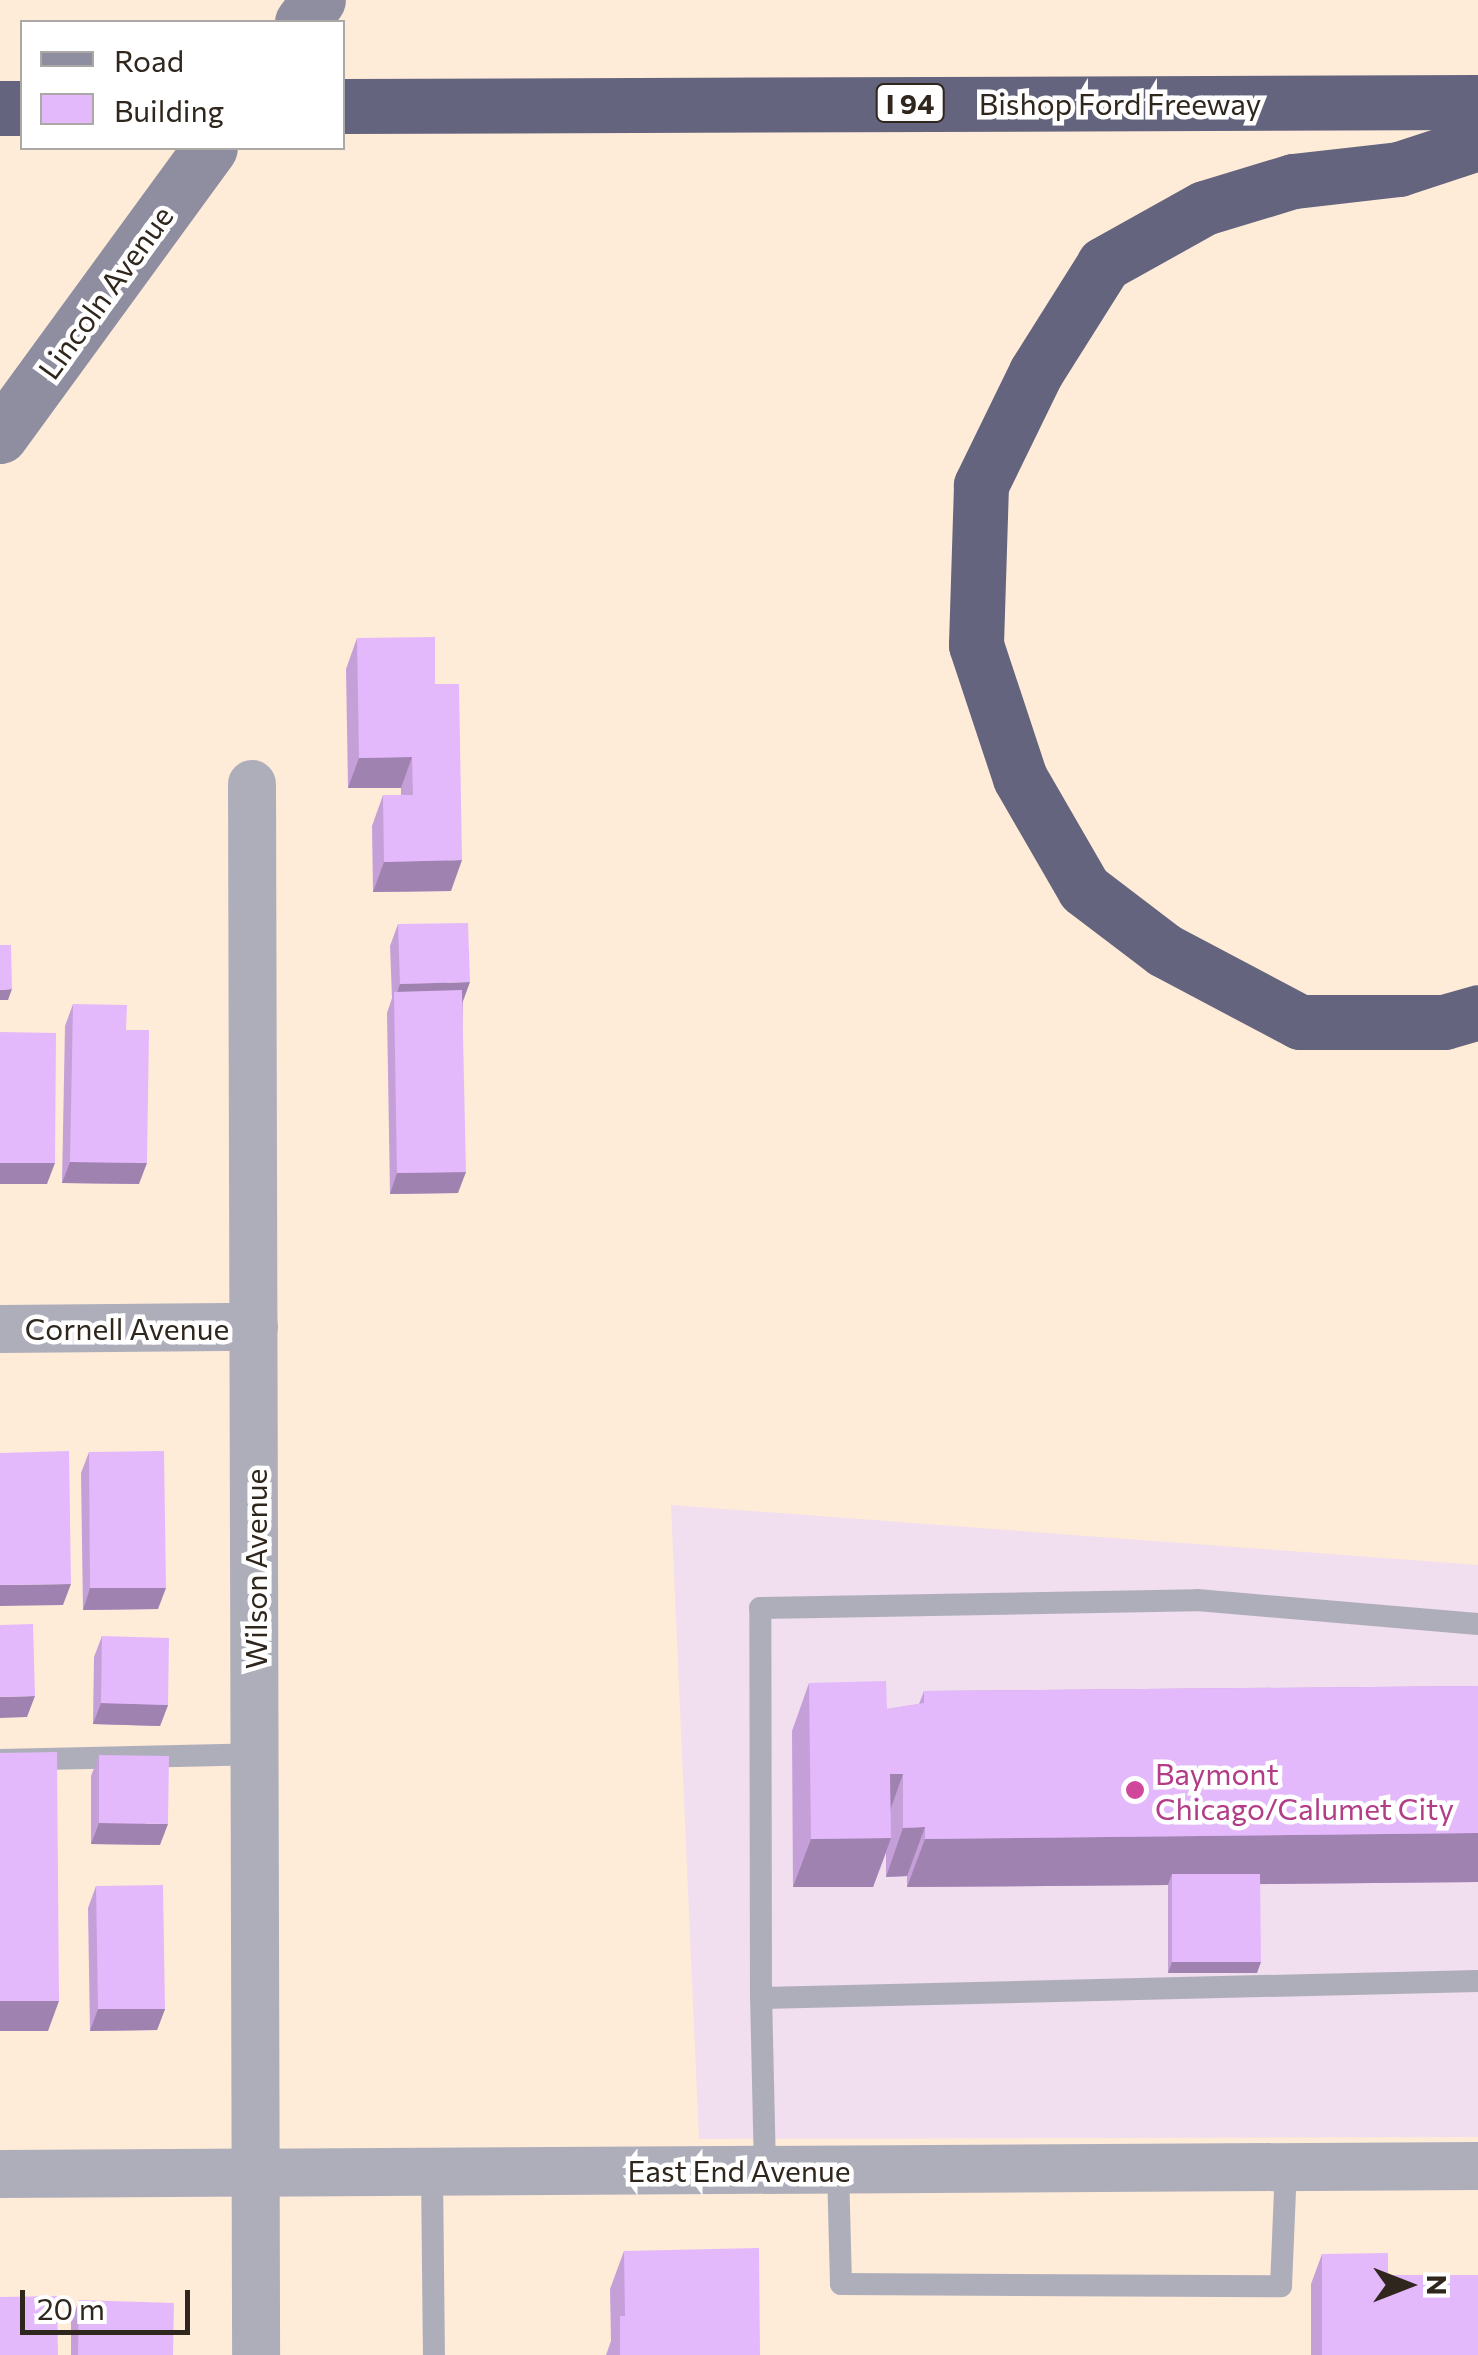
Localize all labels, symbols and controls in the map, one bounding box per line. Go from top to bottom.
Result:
legend [20,20,345,150]
text: Road [114,41,184,78]
road number: I 94 [875,80,945,126]
street label: Bishop Ford Freeway [979,85,1261,121]
text: Building [114,91,224,128]
street label: Lincoln Avenue [30,198,180,386]
street label: Cornell Avenue [25,1310,229,1346]
street label: Wilson Avenue [237,1469,273,1669]
place label: Baymont Chicago/Calumet City [1155,1755,1454,1826]
marker: Baymont Chicago/Calumet City [1124,1779,1146,1801]
street label: East End Avenue [627,2152,851,2188]
north arrow [1358,2235,1458,2335]
scale bar [25,2270,195,2332]
text: N [1421,2275,1455,2296]
text: 20 m [37,2289,105,2326]

